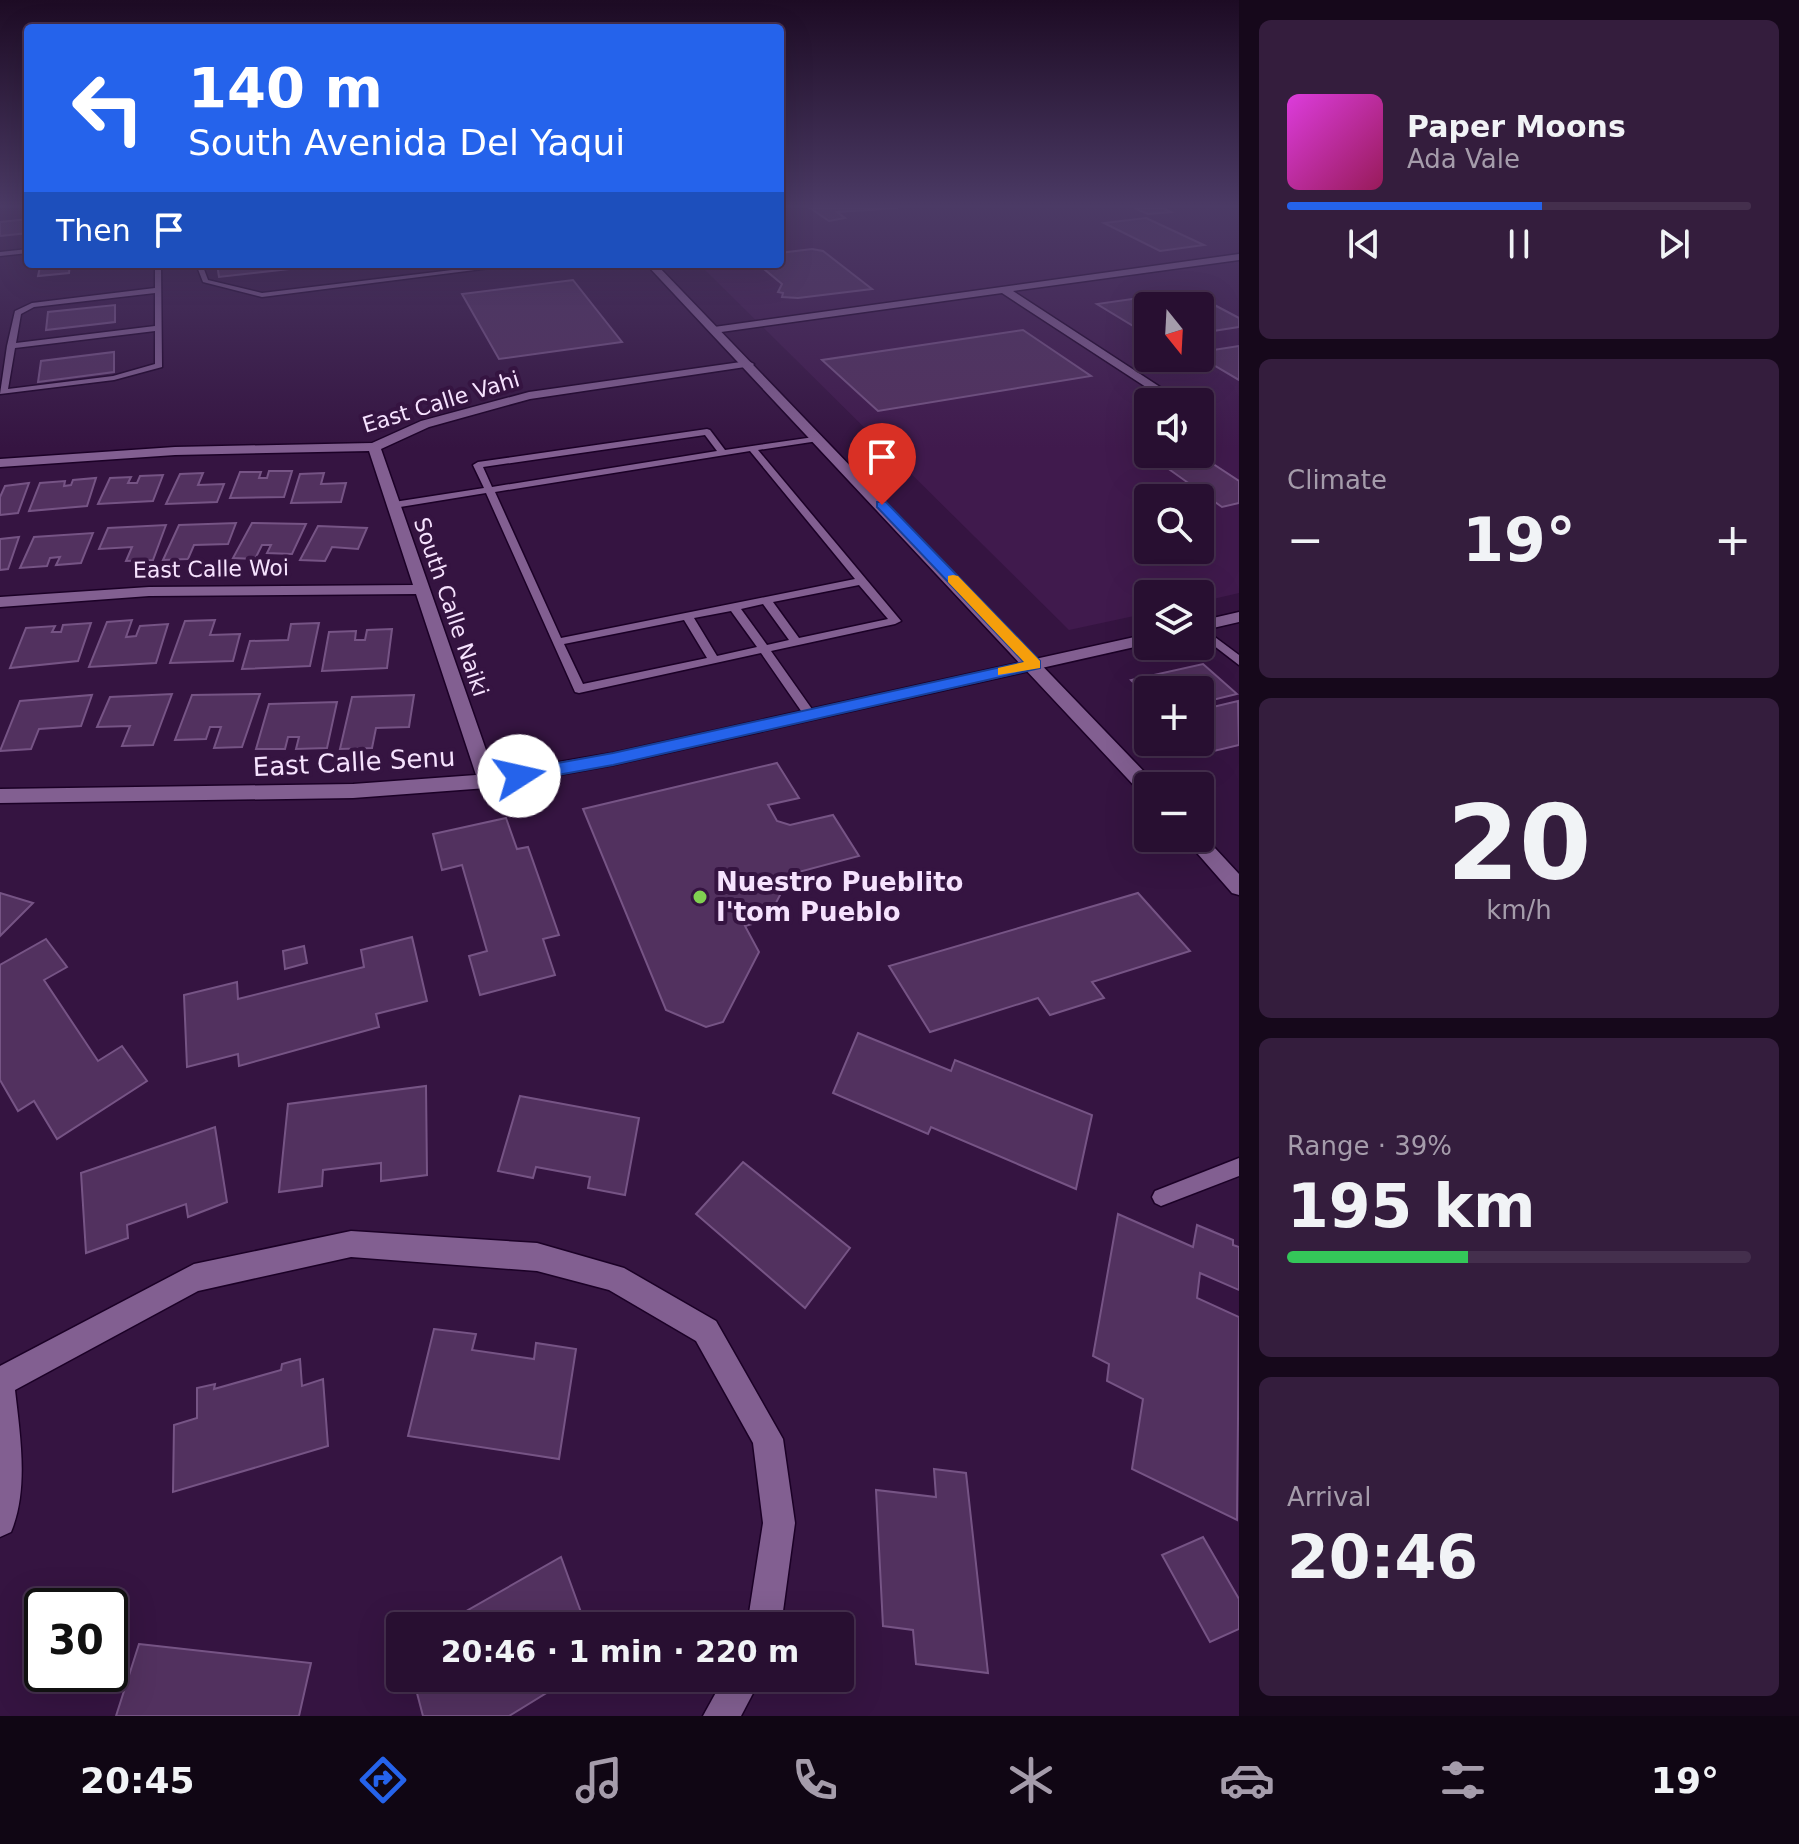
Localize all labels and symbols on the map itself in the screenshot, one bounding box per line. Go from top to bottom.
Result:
north arrow [1134,292,1214,372]
street label: East Calle Vahi [359,366,523,438]
pin [848,423,916,505]
street label: South Calle Naiki [409,514,493,700]
street label: East Calle Woi [133,555,289,583]
position arrow [477,734,561,818]
street label: East Calle Senu [252,742,456,782]
place label: Nuestro Pueblito I'tom Pueblo [716,867,963,927]
marker: Nuestro Pueblito I'tom Pueblo [691,888,709,906]
speed limit sign: 30 [24,1588,128,1692]

